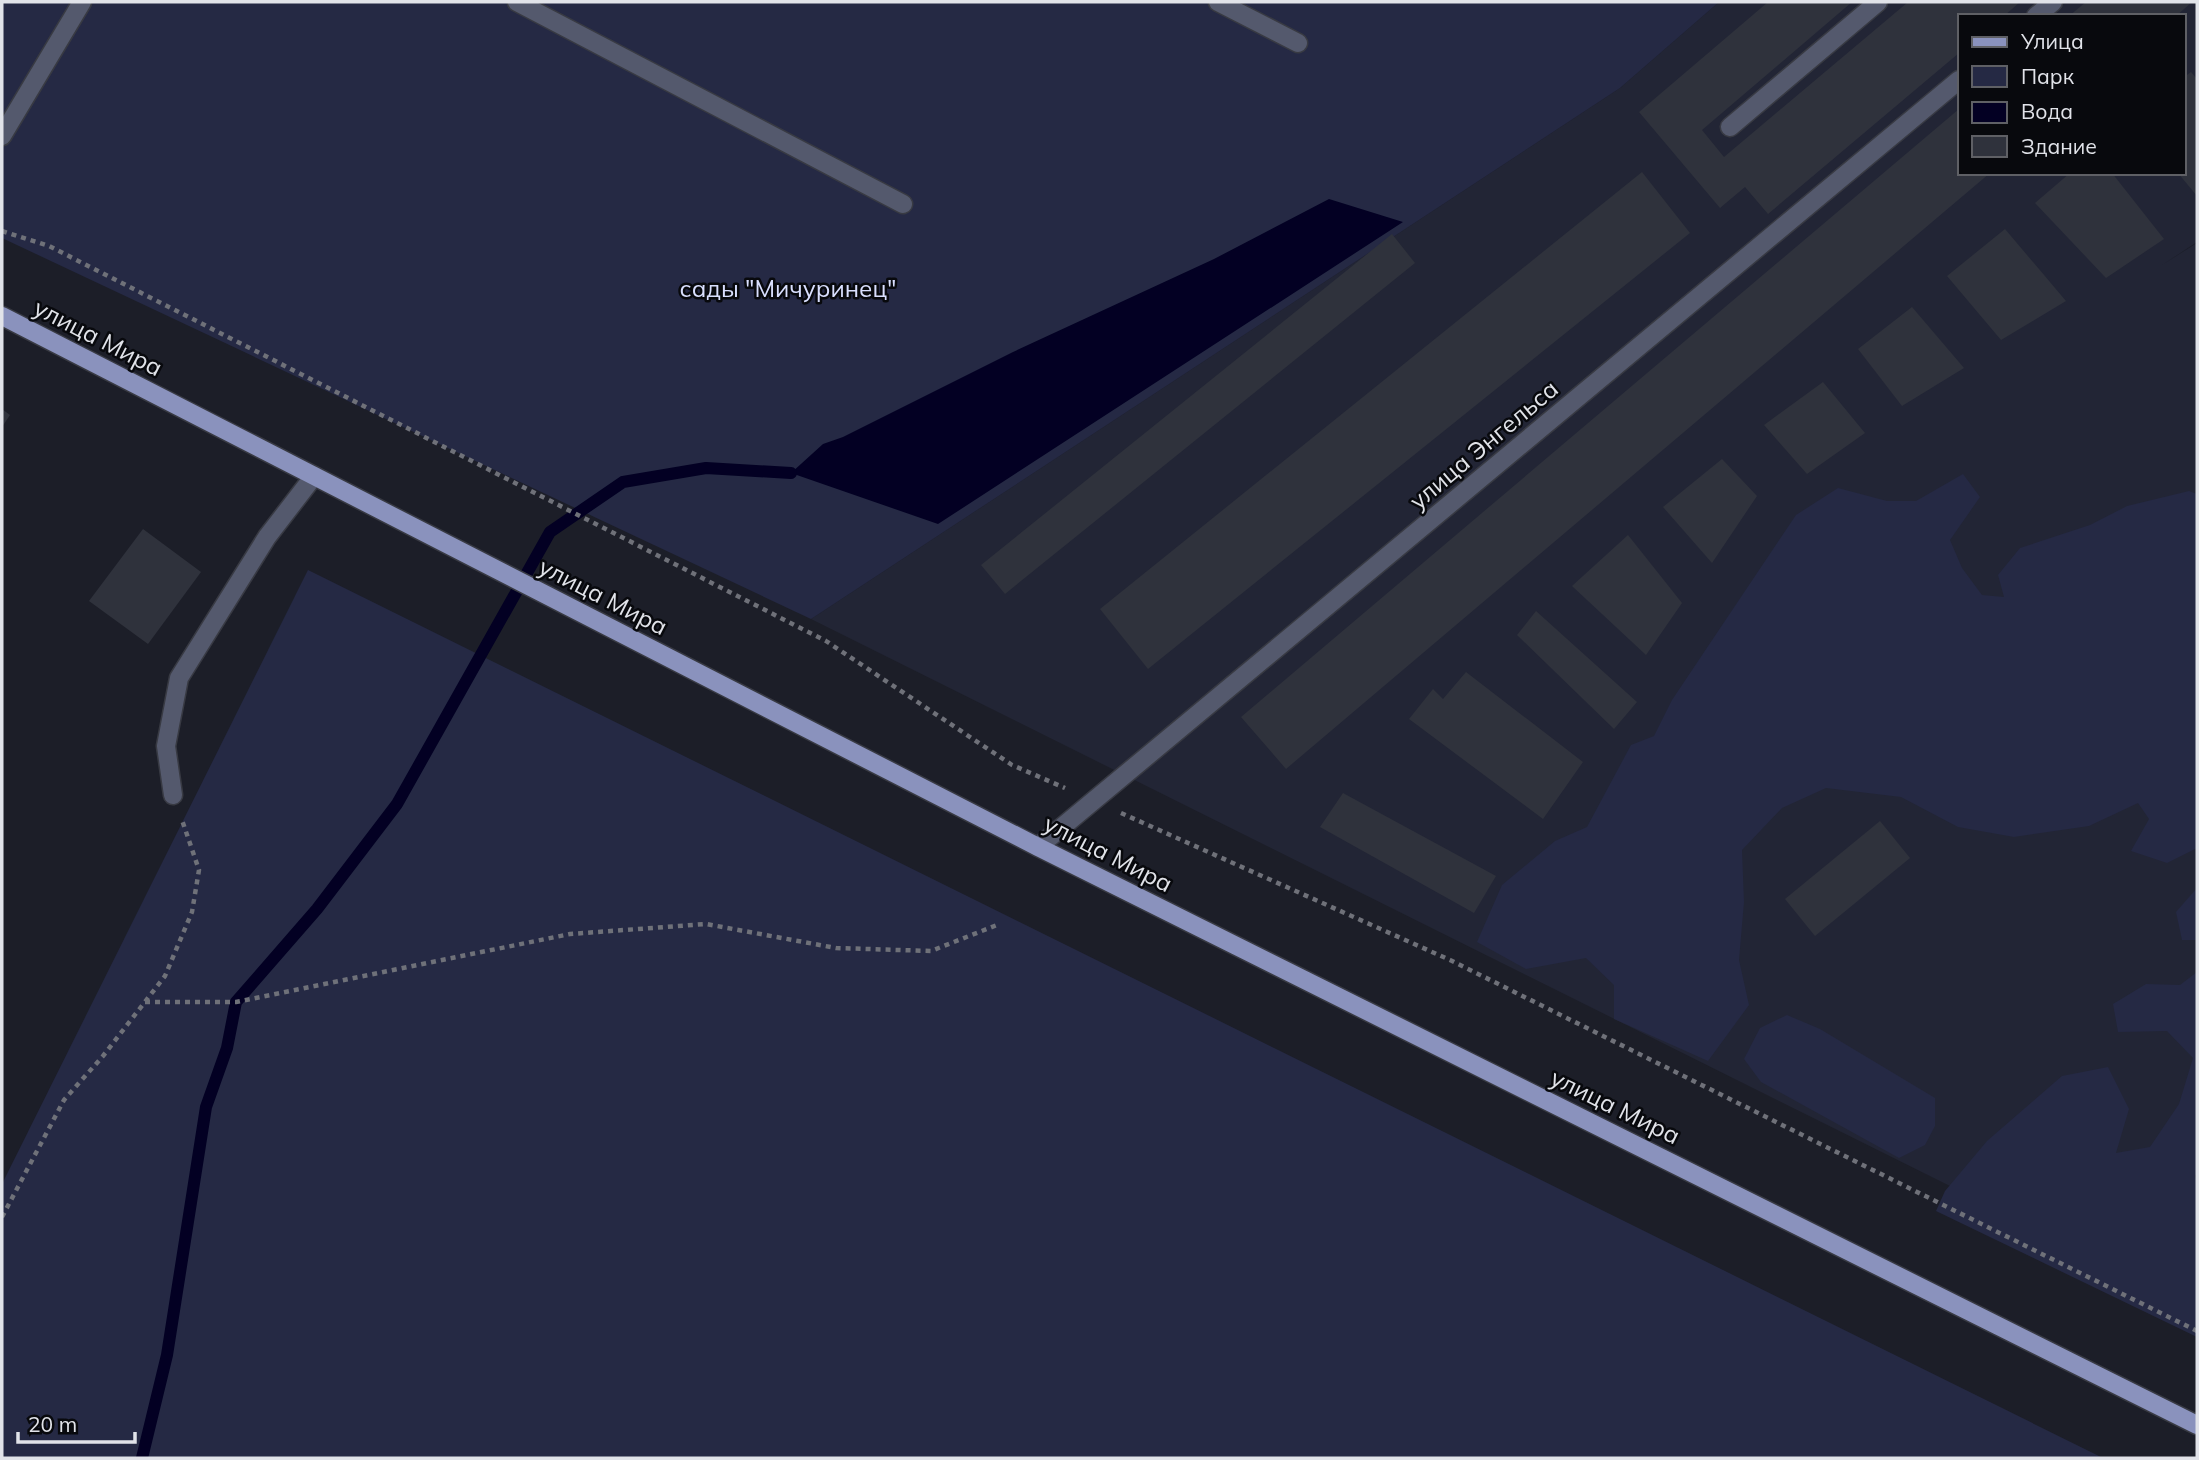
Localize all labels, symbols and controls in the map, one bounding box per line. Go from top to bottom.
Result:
legend [1958,14,2185,175]
text: Улица [2020,28,2084,54]
text: Парк [2021,63,2075,89]
text: Вода [2021,98,2073,124]
text: Здание [2021,133,2097,159]
park label: сады "Мичуринец" [680,273,896,303]
street label: улица Мира [29,292,168,382]
street label: улица Энгельса [1403,373,1564,515]
street label: улица Мира [534,551,673,641]
street label: улица Мира [1039,808,1178,898]
street label: улица Мира [1546,1062,1685,1150]
scale bar [18,1400,135,1444]
text: 20 m [28,1411,77,1437]

